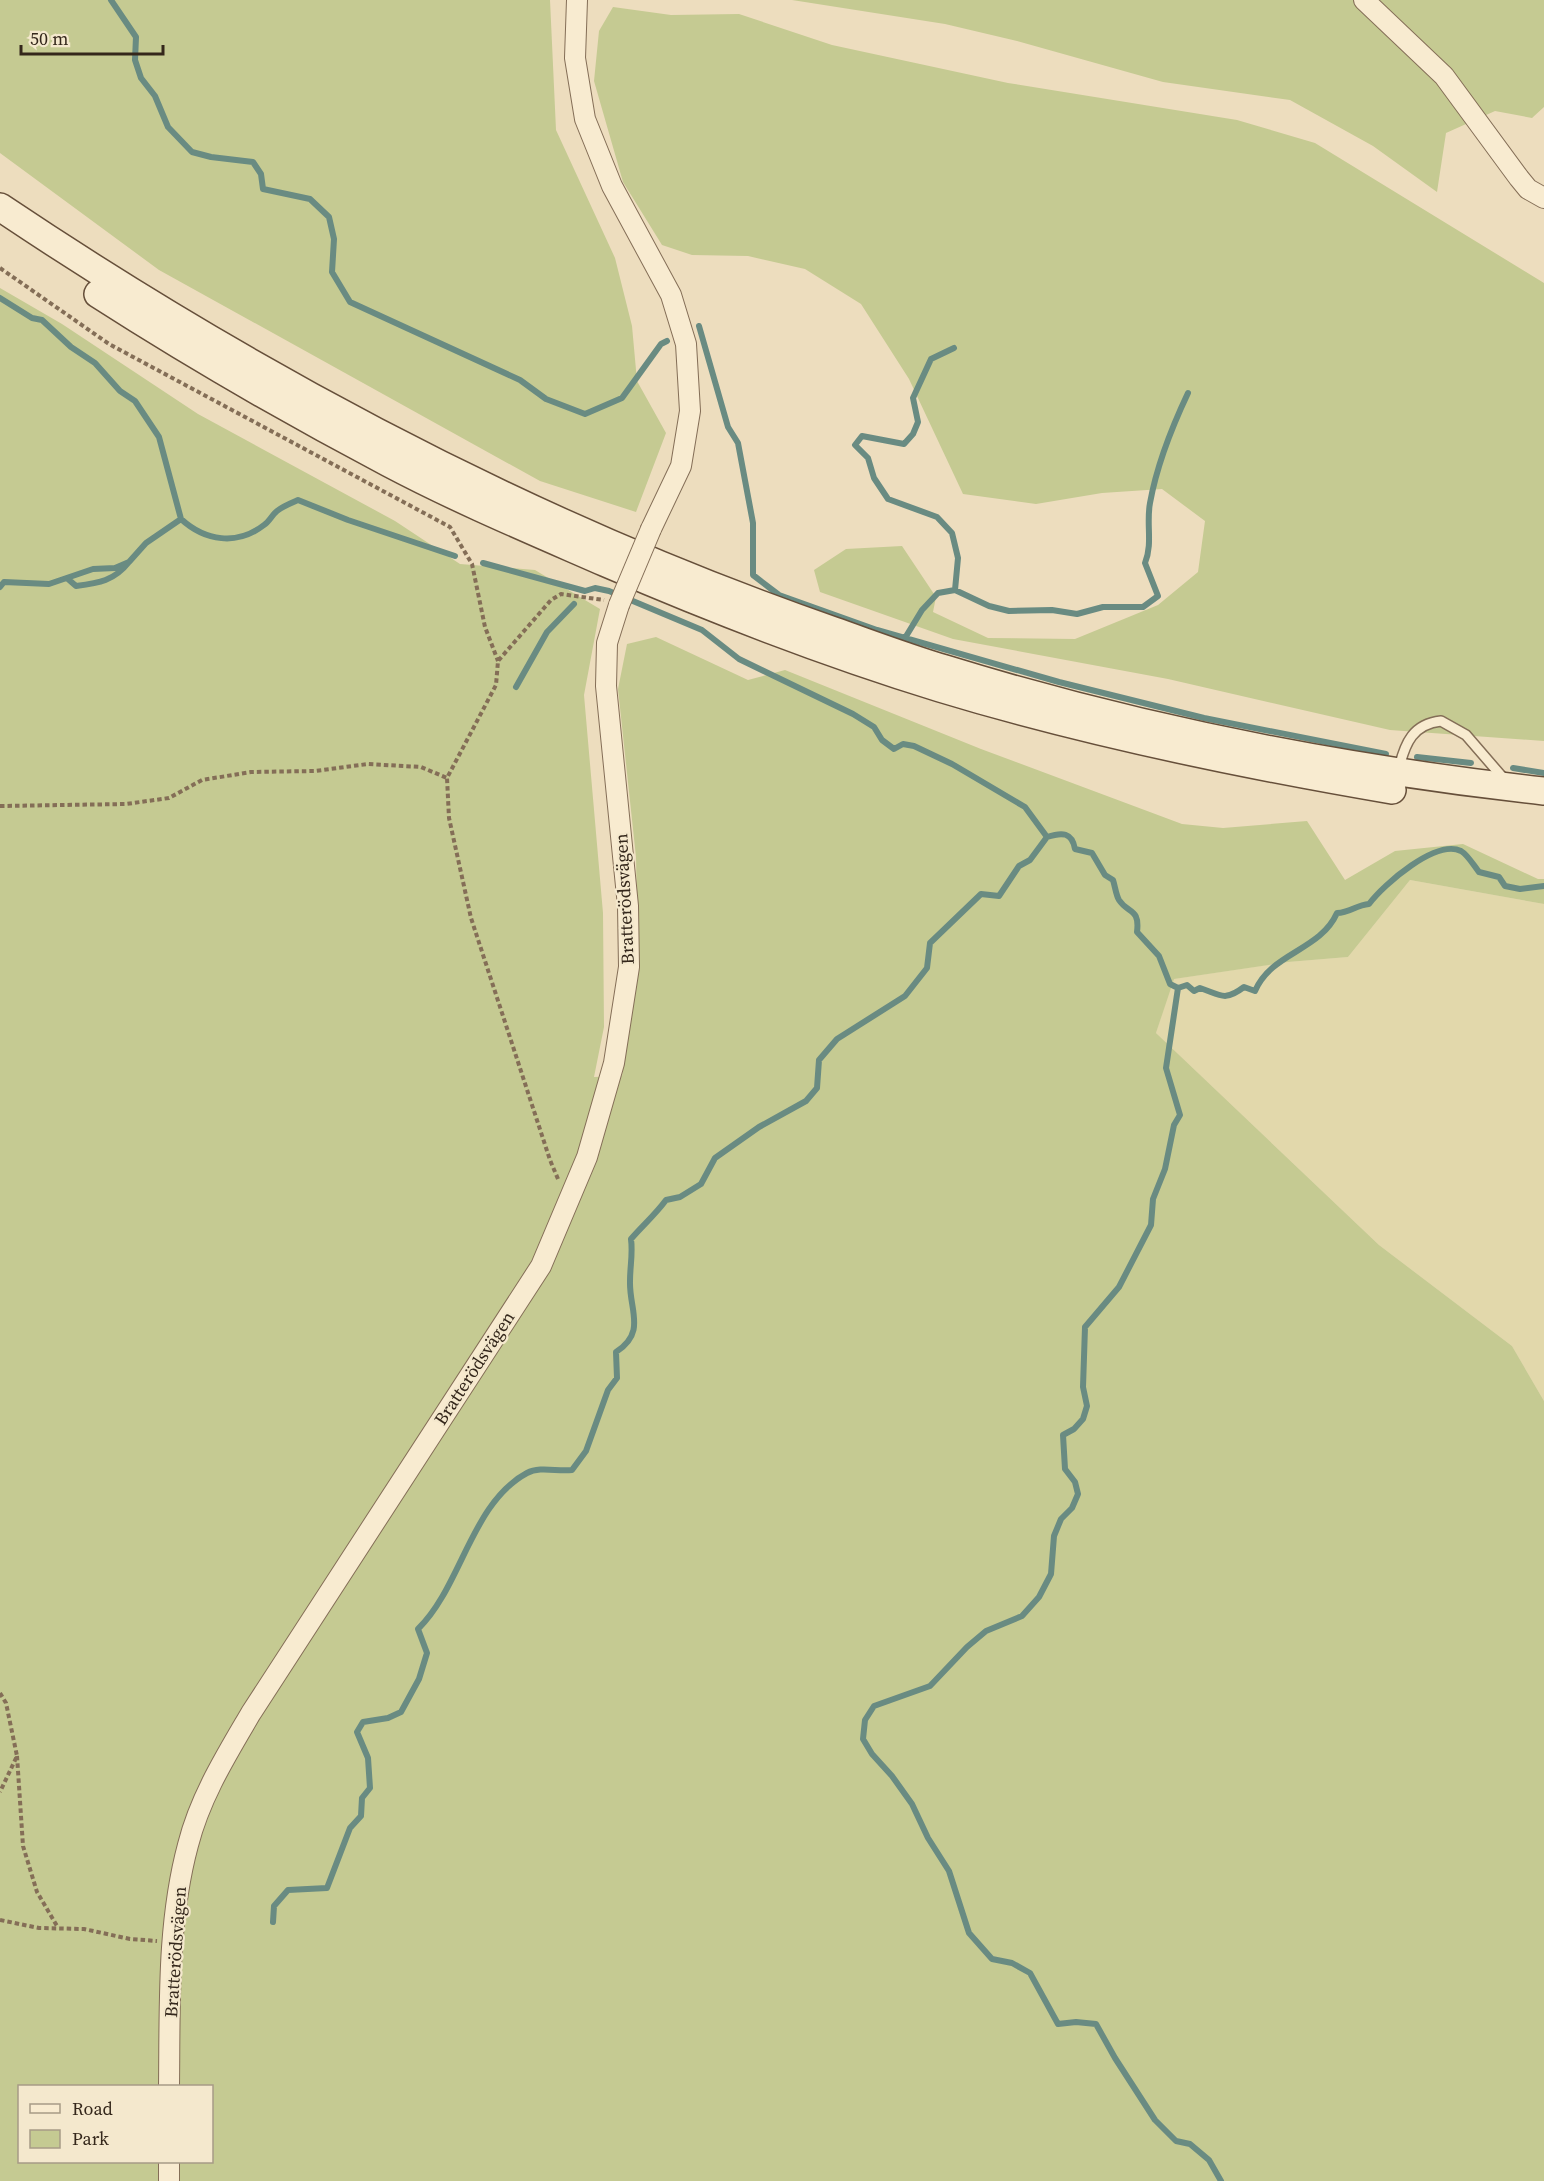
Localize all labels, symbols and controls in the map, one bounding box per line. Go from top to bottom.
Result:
scale bar [21,18,164,56]
text: 50 m [30,26,68,51]
street label: Bratterödsvägen [608,833,640,965]
street label: Bratterödsvägen [428,1306,520,1430]
street label: Bratterödsvägen [158,1886,192,2018]
legend [18,2085,213,2163]
text: Road [72,2096,113,2121]
text: Park [72,2126,109,2151]

